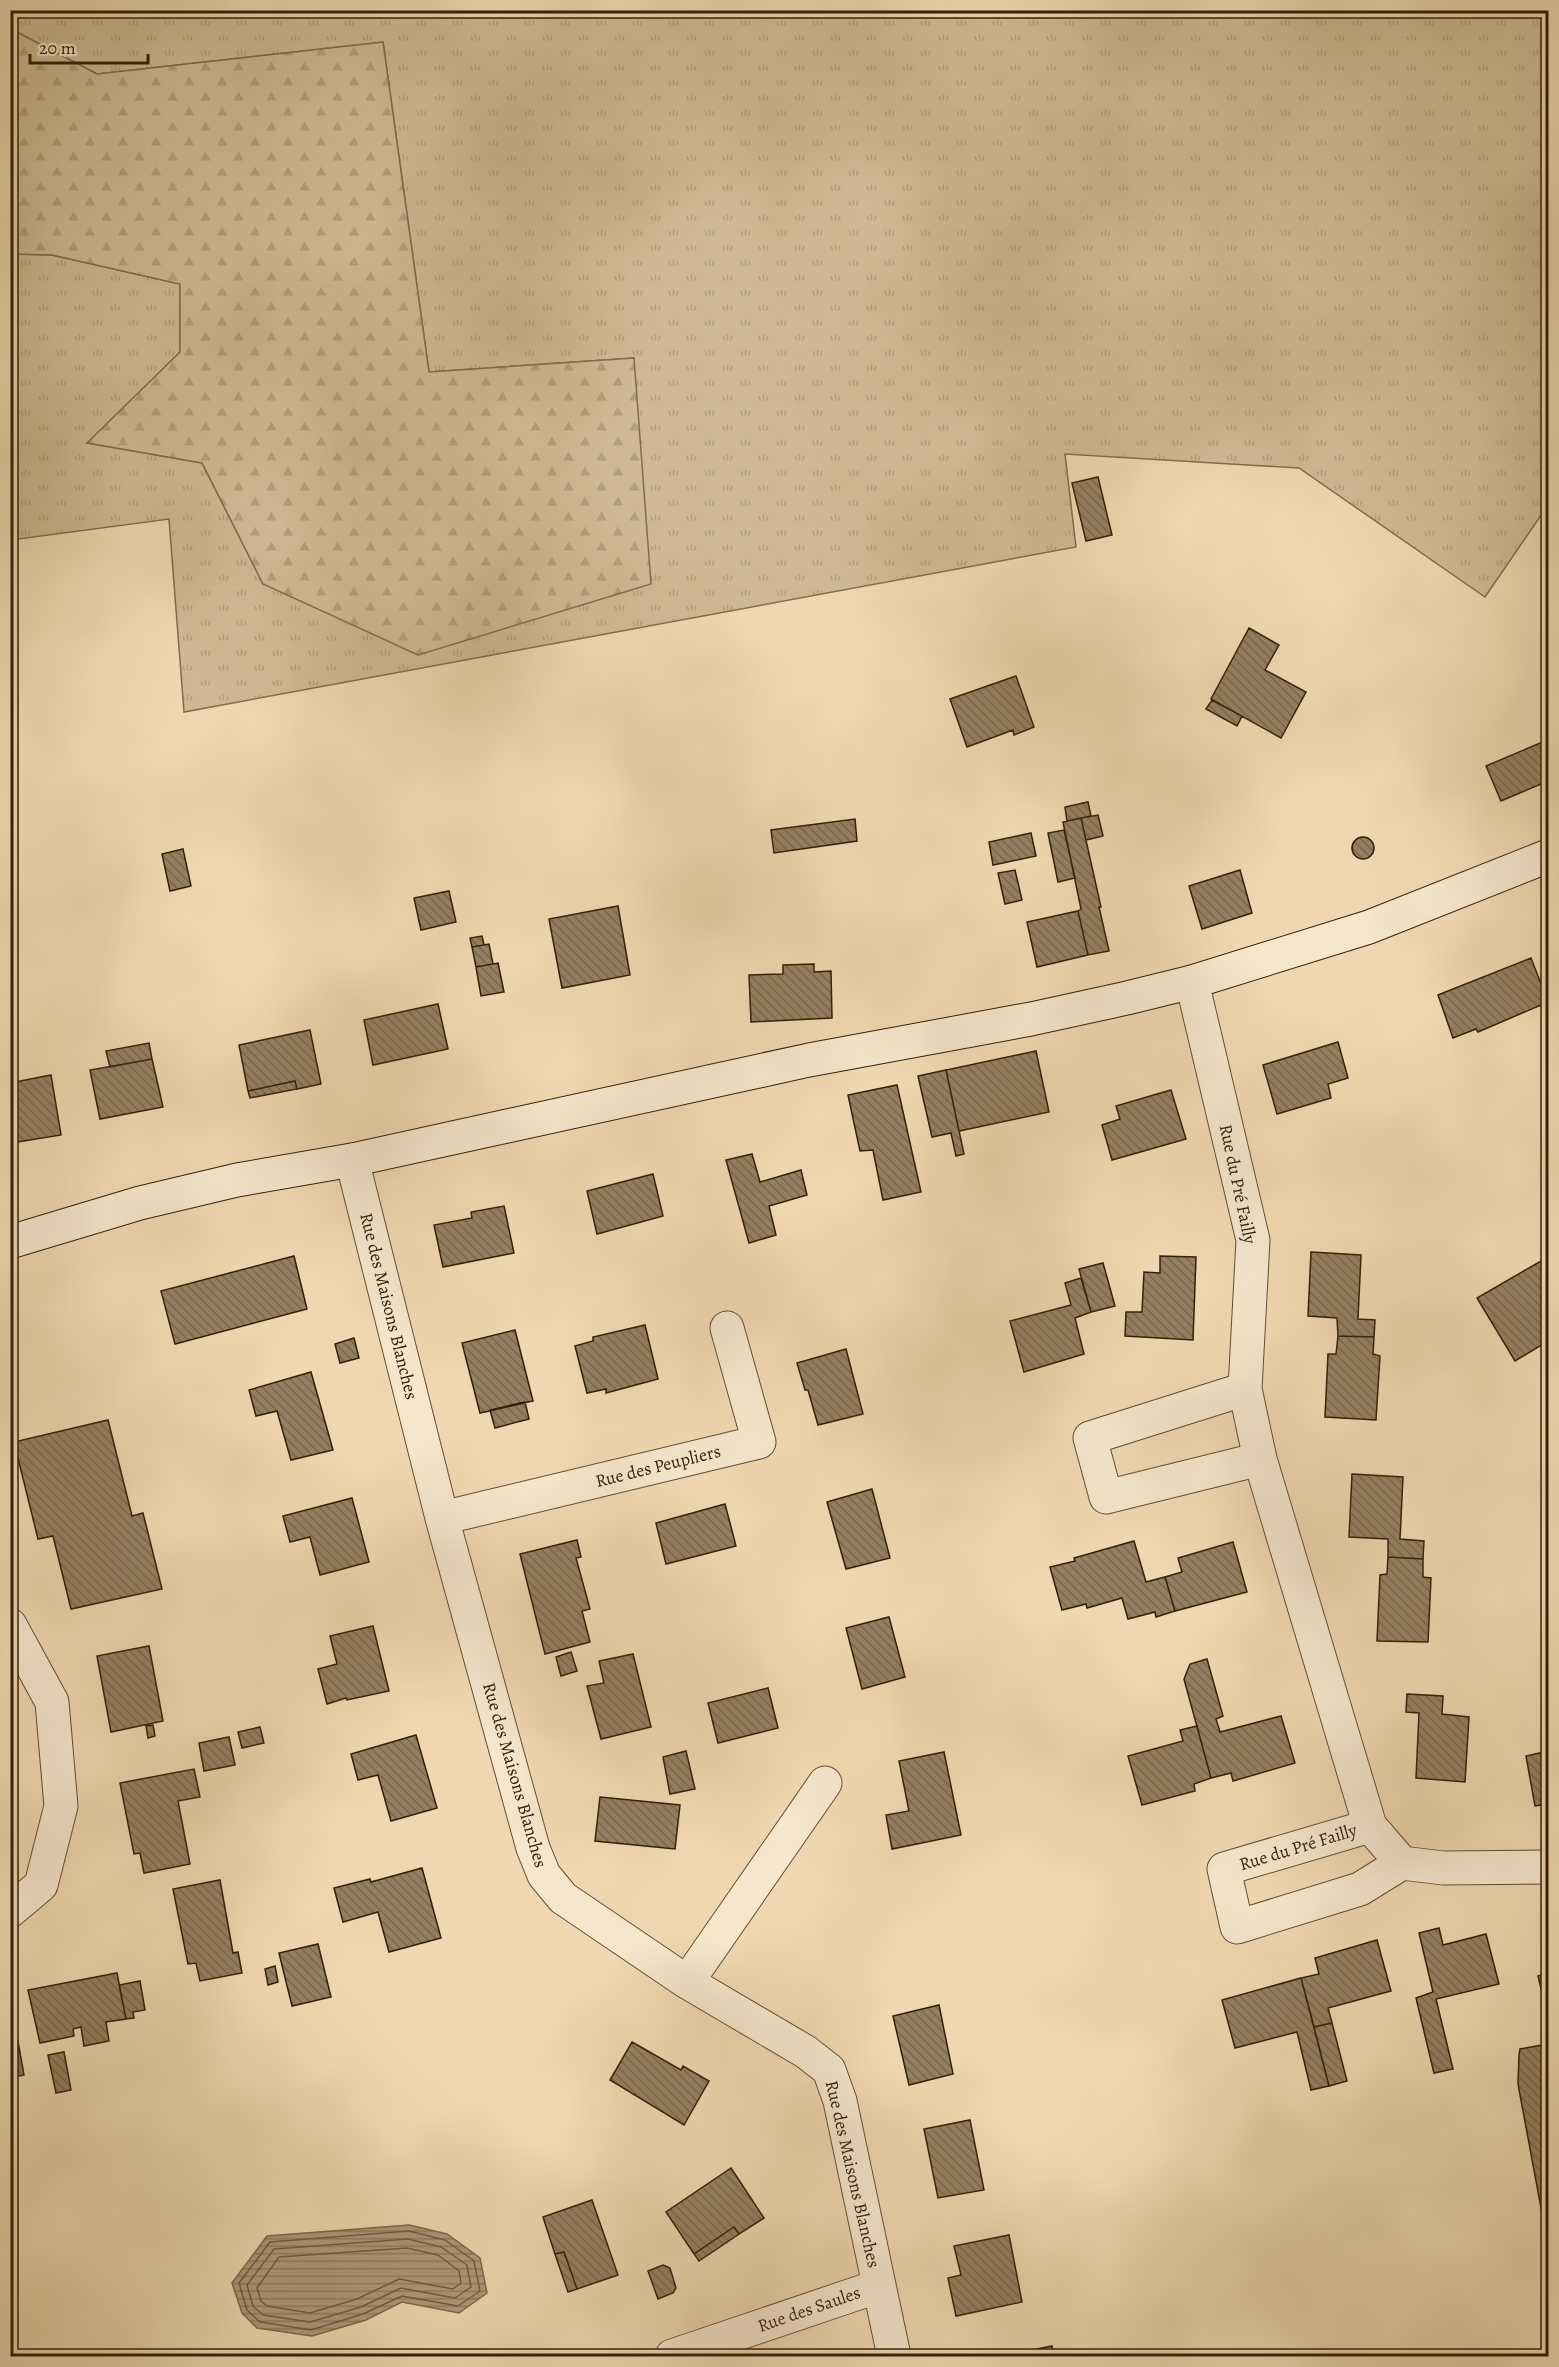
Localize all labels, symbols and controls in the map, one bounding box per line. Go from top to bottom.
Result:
scale bar [30,27,148,65]
text: 20 m [39,36,76,60]
street label: Rue du Pré Failly [1214,1122,1263,1247]
street label: Rue des Maisons Blanches [354,1210,424,1402]
street label: Rue des Peupliers [593,1439,723,1493]
street label: Rue des Maisons Blanches [477,1680,553,1870]
street label: Rue du Pré Failly [1236,1817,1361,1876]
street label: Rue des Maisons Blanches [820,2078,886,2270]
street label: Rue des Saules [754,2280,864,2338]

